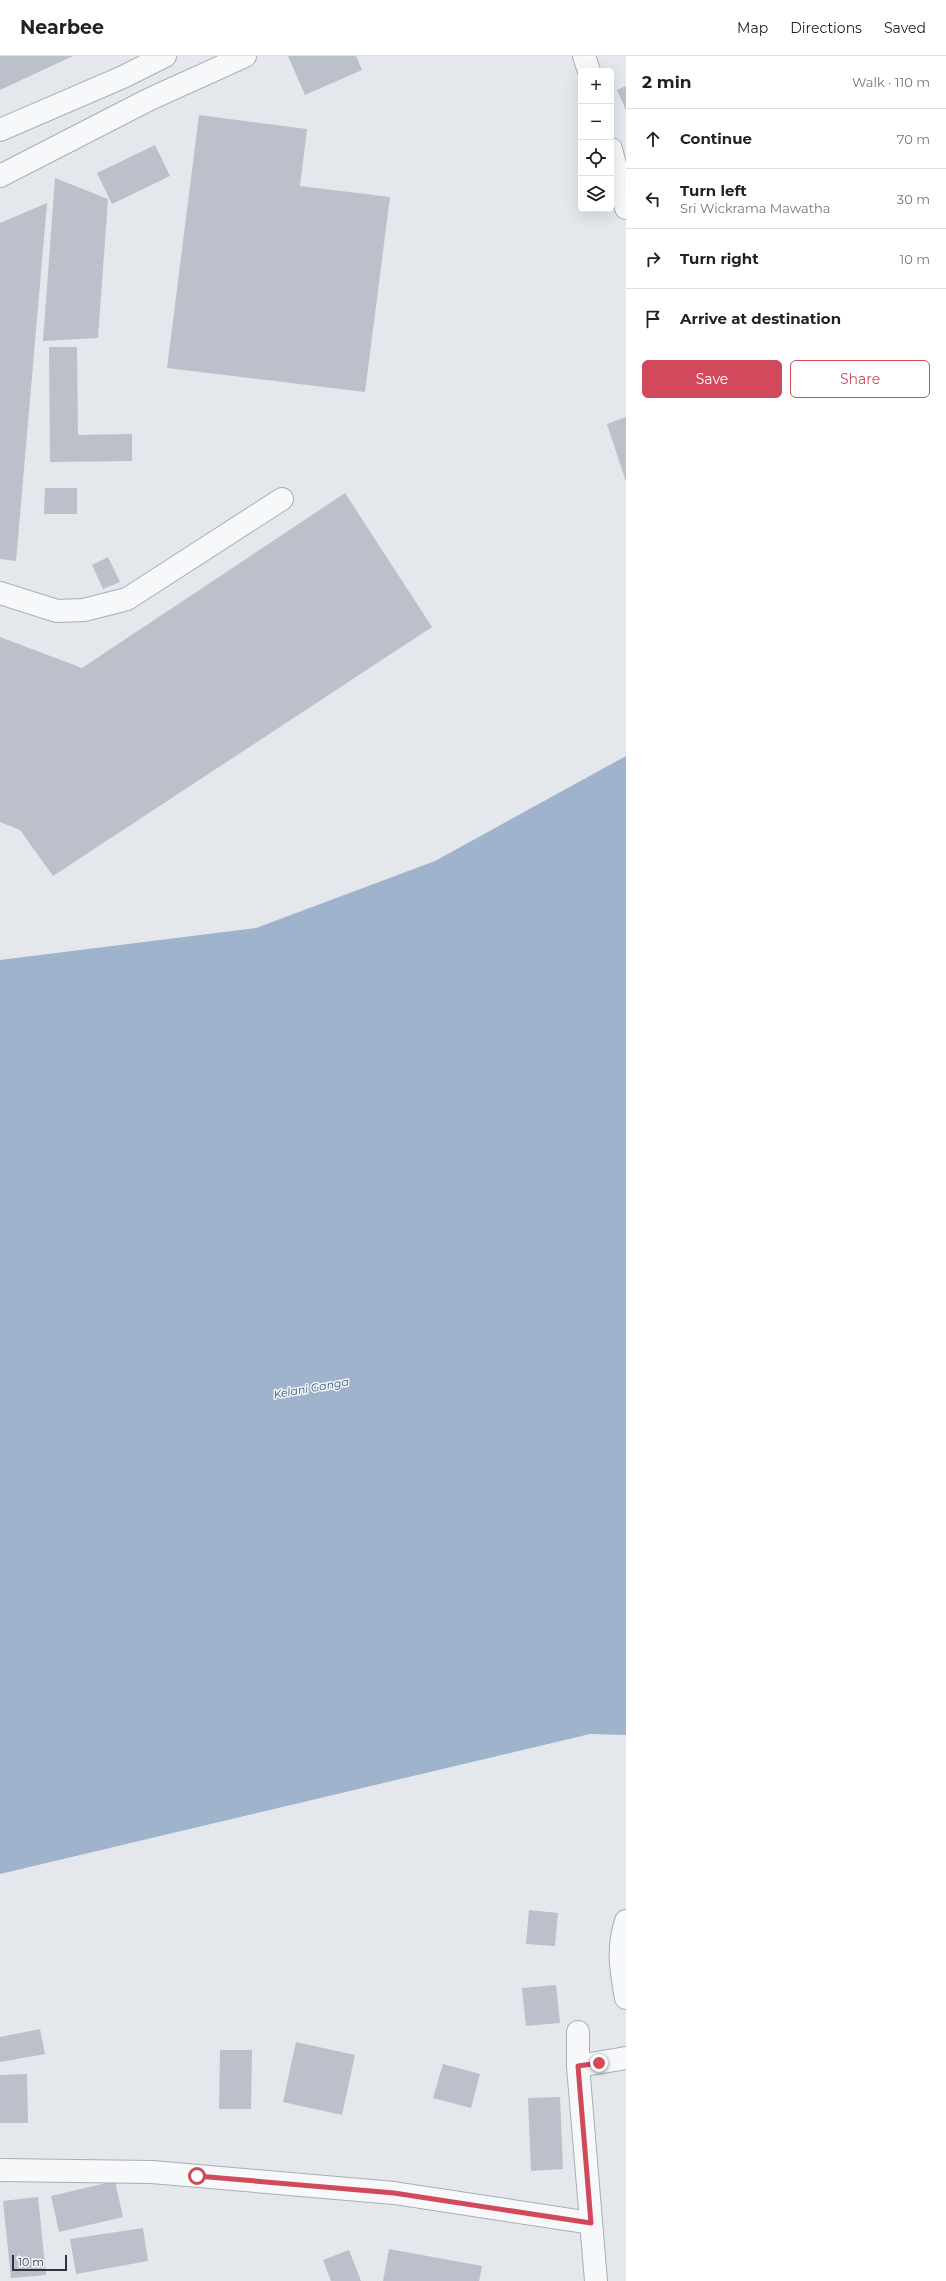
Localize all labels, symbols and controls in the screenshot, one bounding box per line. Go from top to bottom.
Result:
text: Nearbee [20,16,104,39]
text: Map [737,19,768,37]
text: Directions [790,19,862,37]
text: Saved [884,19,926,37]
map controls [578,68,614,212]
button: + [578,68,614,104]
text: 2 min [642,72,692,92]
text: Walk · 110 m [852,74,930,90]
button: − [578,104,614,140]
icon: ahead [642,128,664,150]
text: Continue [680,129,752,148]
text: 70 m [897,131,930,147]
button: locate [578,140,614,176]
button: layers [578,176,614,212]
text: Turn left [680,181,747,200]
icon: left [642,188,664,210]
text: 30 m [897,191,930,207]
text: Sri Wickrama Mawatha [680,200,830,216]
icon: right [642,248,664,270]
text: Turn right [680,249,759,268]
text: 10 m [900,251,930,267]
icon: arrive [642,308,664,330]
text: Arrive at destination [680,309,841,328]
button: Save [642,360,782,398]
button: Share [790,360,930,398]
water label: Kelani Ganga [272,1374,350,1402]
route end [590,2054,608,2072]
route start [188,2167,206,2185]
scale bar [12,2253,67,2272]
text: 10 m [18,2255,44,2269]

